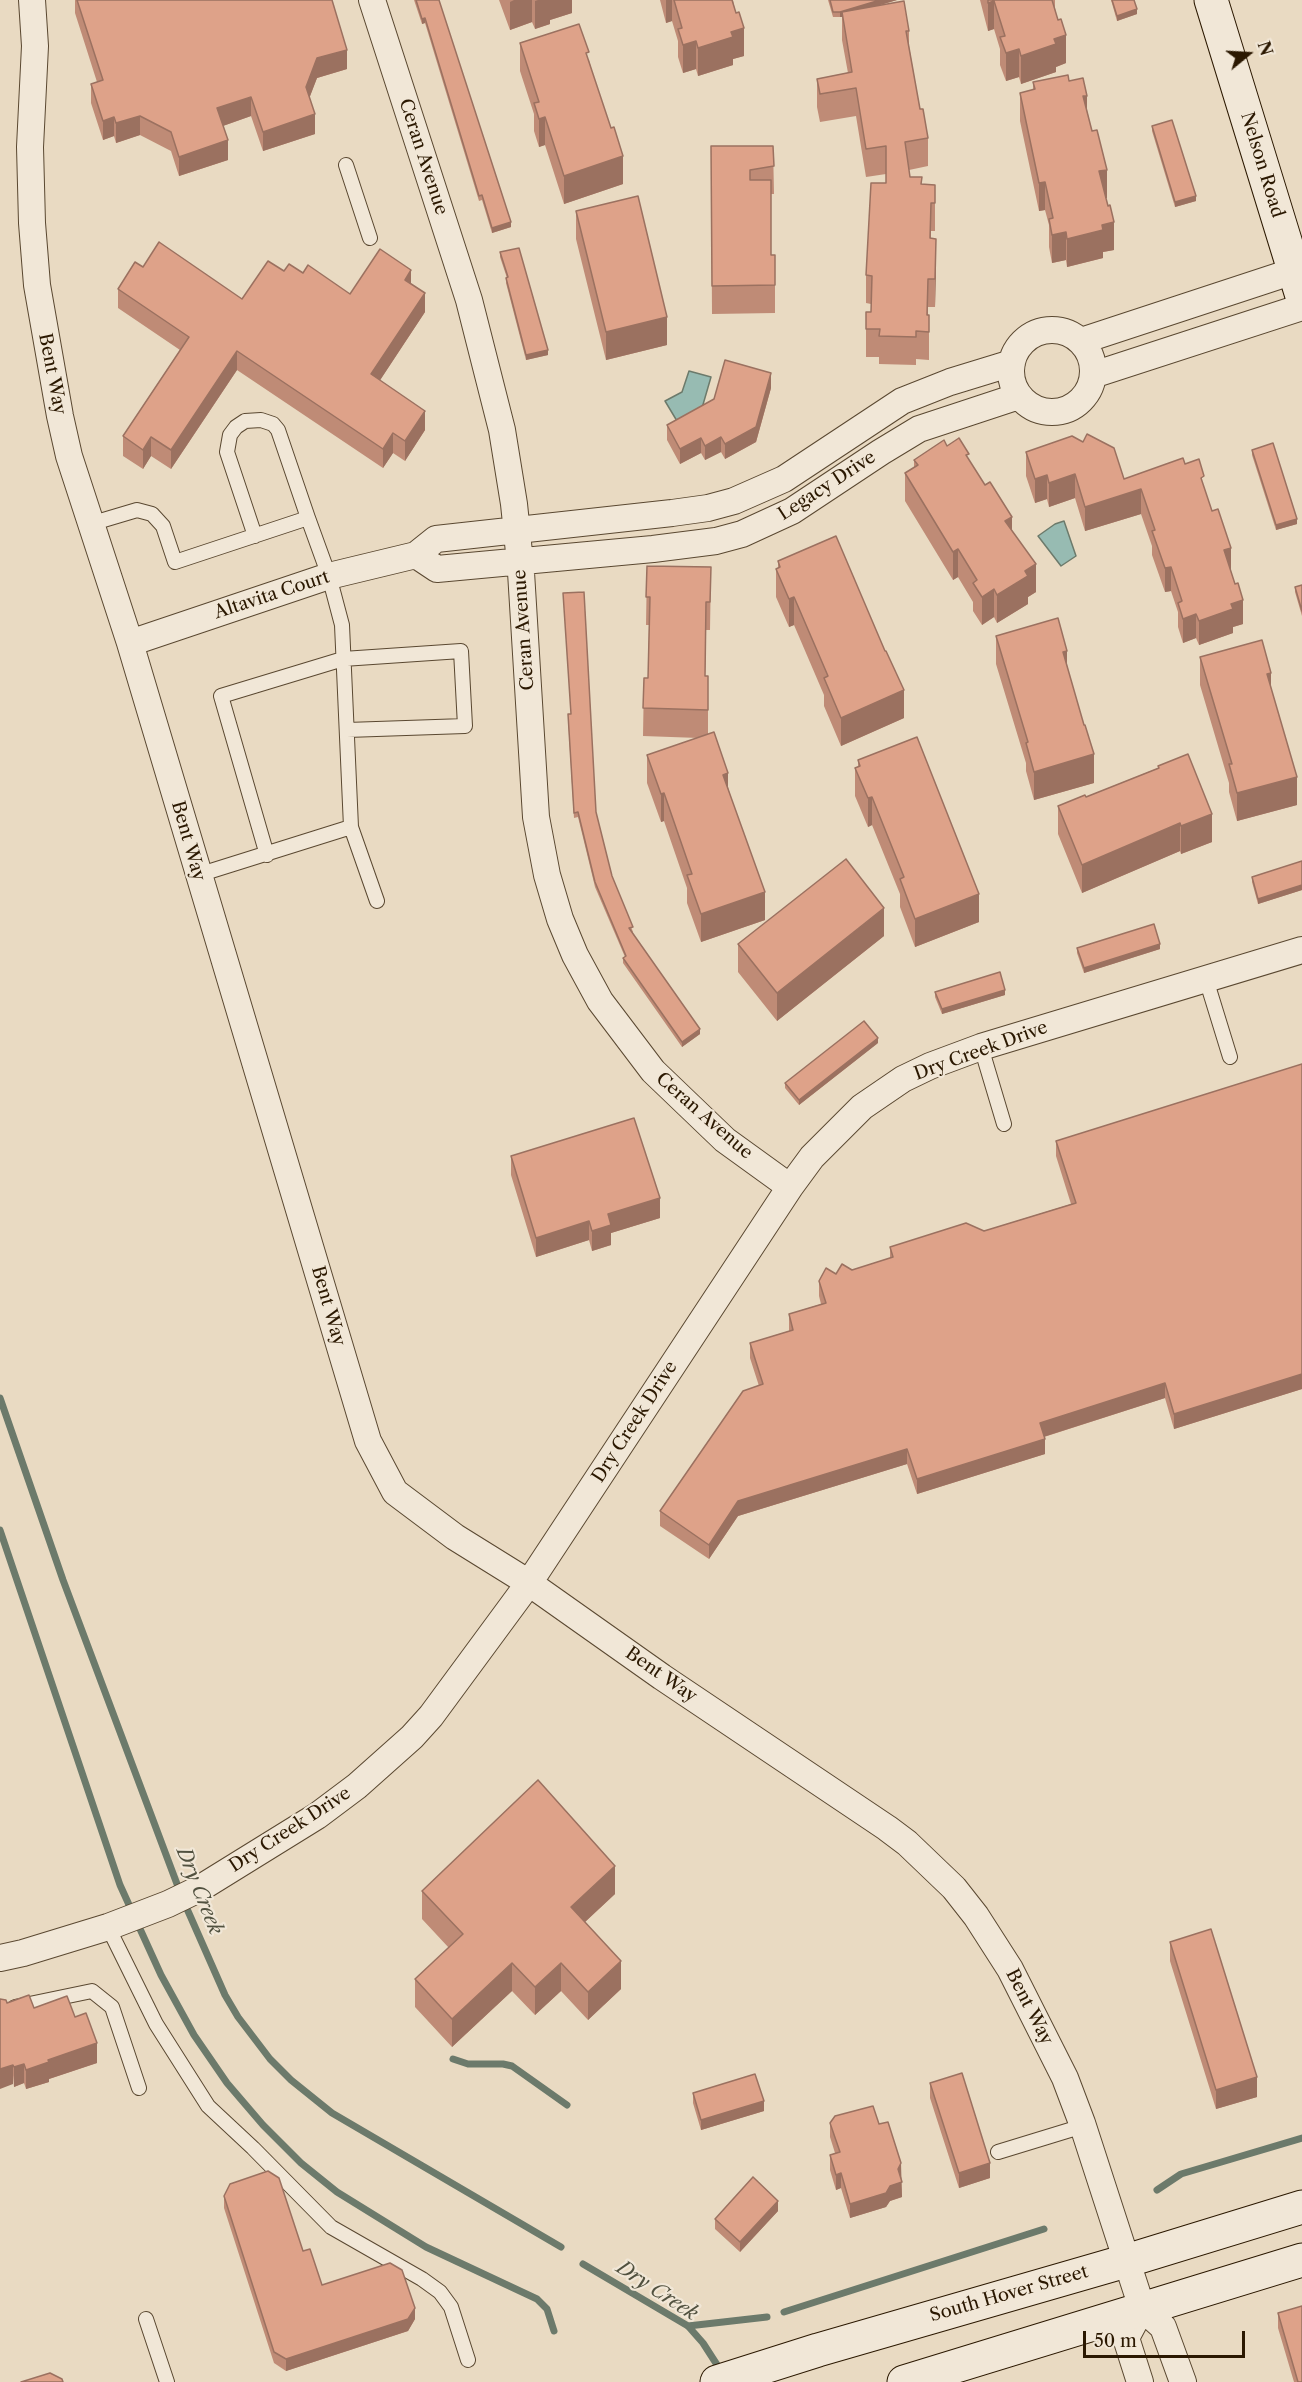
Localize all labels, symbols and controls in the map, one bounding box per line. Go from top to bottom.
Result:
north arrow [1218,24,1278,84]
text: N [1253,39,1277,58]
street label: Ceran Avenue [394,96,452,218]
street label: Nelson Road [1236,110,1288,220]
street label: Bent Way [34,332,70,416]
street label: Legacy Drive [774,447,880,525]
street label: Altavita Court [212,566,332,624]
street label: Ceran Avenue [509,569,539,691]
street label: Bent Way [166,798,210,884]
street label: Dry Creek Drive [911,1017,1051,1085]
street label: Ceran Avenue [651,1068,757,1164]
street label: Bent Way [306,1263,350,1349]
street label: Dry Creek Drive [588,1357,682,1487]
street label: Bent Way [621,1643,701,1707]
street label: Dry Creek Drive [225,1783,355,1877]
water label: Dry Creek [171,1844,227,1938]
street label: Bent Way [1001,1965,1057,2049]
water label: Dry Creek [612,2256,702,2326]
street label: South Hover Street [927,2261,1091,2327]
scale bar [1086,2319,1248,2357]
text: 50 m [1094,2330,1137,2352]

